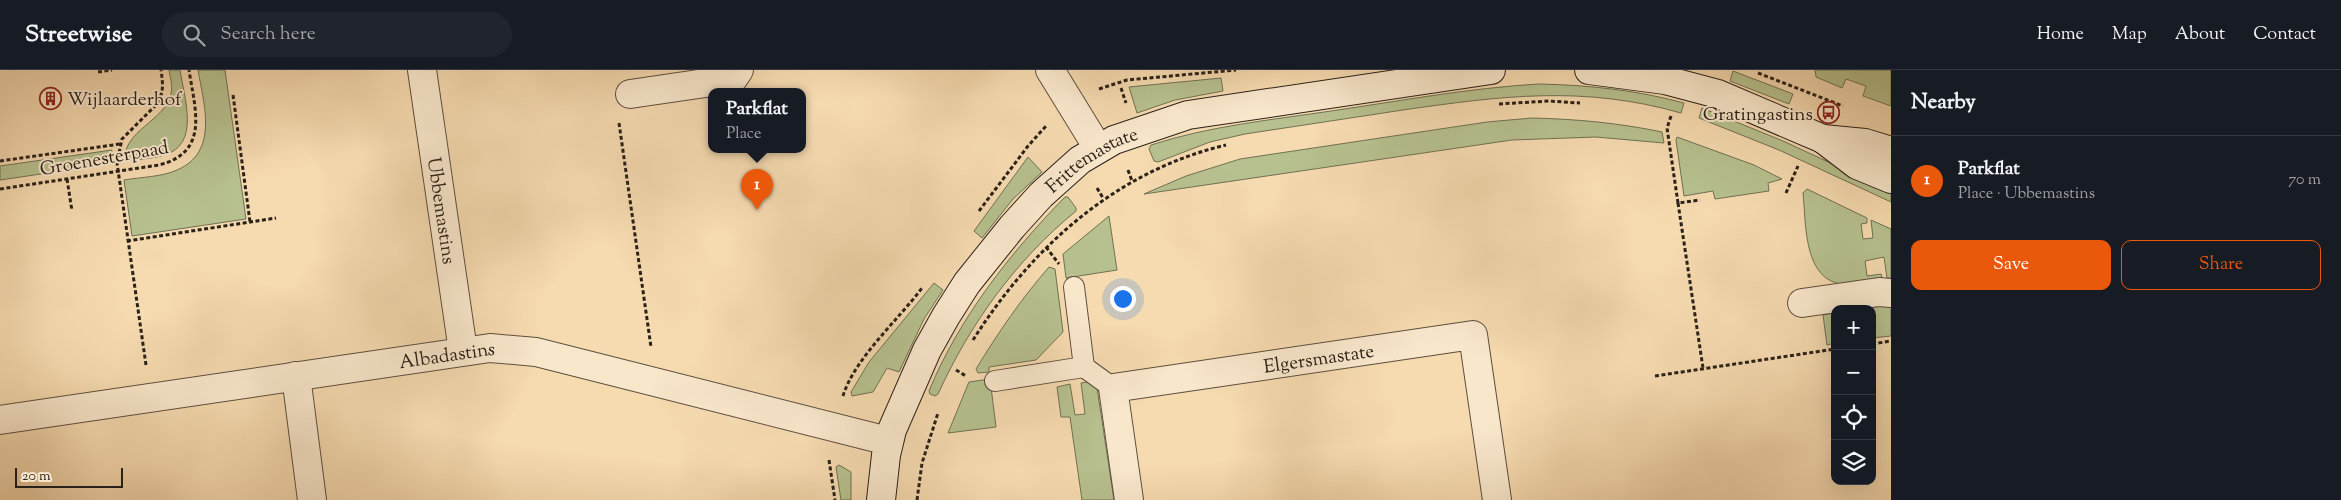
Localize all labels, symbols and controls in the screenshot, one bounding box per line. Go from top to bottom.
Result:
search box [162,12,512,57]
text: Streetwise [25,18,132,52]
icon: search [180,21,208,49]
text: Search here [220,21,316,48]
text: Home [2037,22,2084,48]
text: Map [2112,22,2147,48]
text: About [2175,22,2225,48]
text: Contact [2253,22,2316,48]
building icon: Wijlaarderhof [39,86,63,110]
place label: Wijlaarderhof [67,87,183,114]
popup [708,88,806,153]
text: Nearby [1911,88,1976,118]
text: Parkflat [726,96,788,123]
bus stop icon: Gratingastins [1817,101,1841,125]
place label: Gratingastins [1703,102,1813,129]
street label: Frittemastate [1040,122,1142,201]
text: Place [726,123,761,146]
street label: Groenesterpaad [38,135,171,184]
street label: Ubbemastins [419,156,461,266]
text: Parkflat [1958,156,2020,183]
pin: 1 [741,169,773,210]
text: 1 [1924,169,1930,192]
text: 70 m [2288,169,2321,192]
text: Place · Ubbemastins [1958,183,2095,206]
button: Save [1911,240,2111,290]
button: Share [2121,240,2321,290]
your location [1110,286,1136,312]
map controls [1831,305,1876,485]
button: + [1831,305,1876,350]
street label: Albadastins [397,337,496,377]
street label: Elgersmastate [1262,339,1376,382]
button: − [1831,350,1876,395]
button: locate [1831,395,1876,440]
button: layers [1831,440,1876,485]
scale bar [15,465,122,488]
text: 20 m [22,467,51,487]

